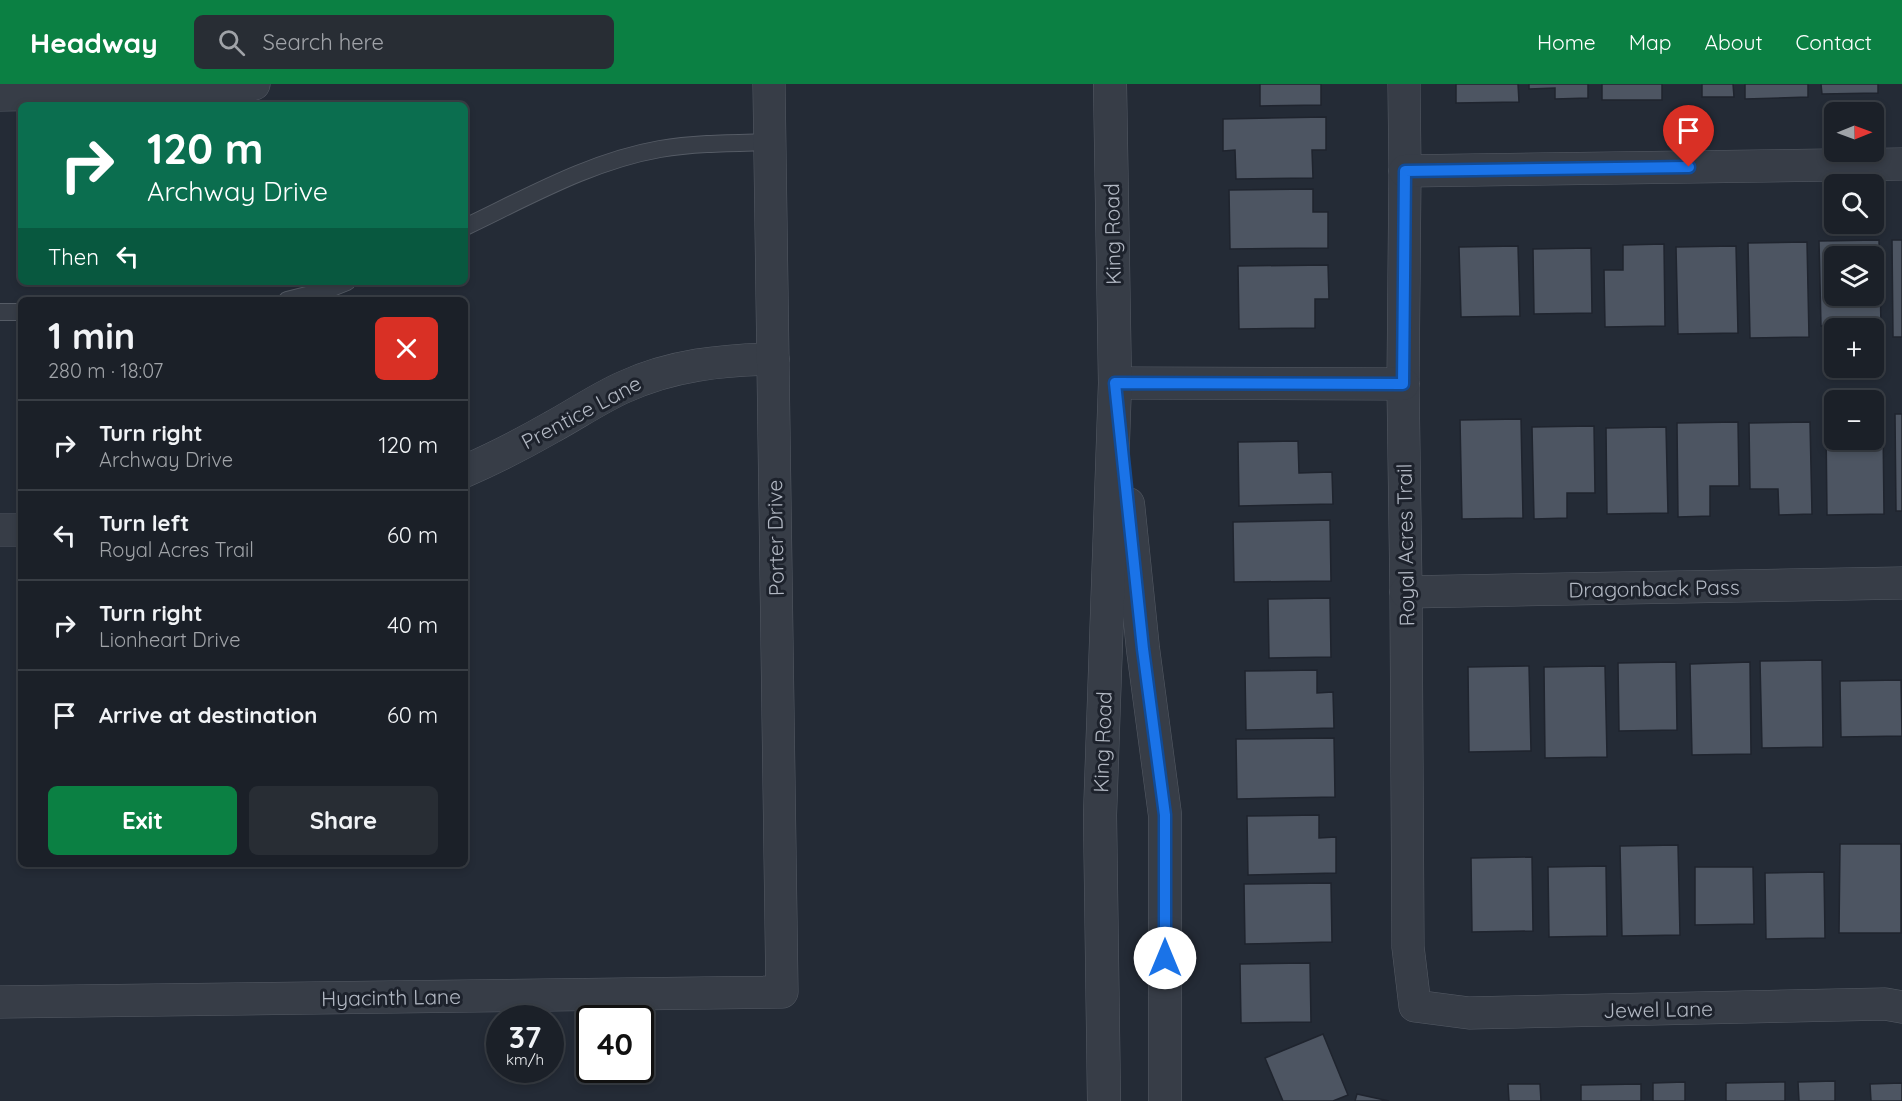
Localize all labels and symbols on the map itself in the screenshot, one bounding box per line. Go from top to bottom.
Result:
north arrow [1824,102,1884,162]
pin [1663,105,1714,167]
street label: King Road [1098,183,1126,285]
street label: Prentice Lane [517,370,645,454]
street label: Royal Acres Trail [1391,463,1419,627]
street label: Porter Drive [761,480,789,596]
street label: Dragonback Pass [1568,574,1740,602]
street label: King Road [1087,691,1117,793]
position arrow [1133,926,1197,990]
street label: Hyacinth Lane [321,983,461,1011]
street label: Jewel Lane [1603,995,1713,1023]
speed limit sign: 40 [576,1005,654,1083]

